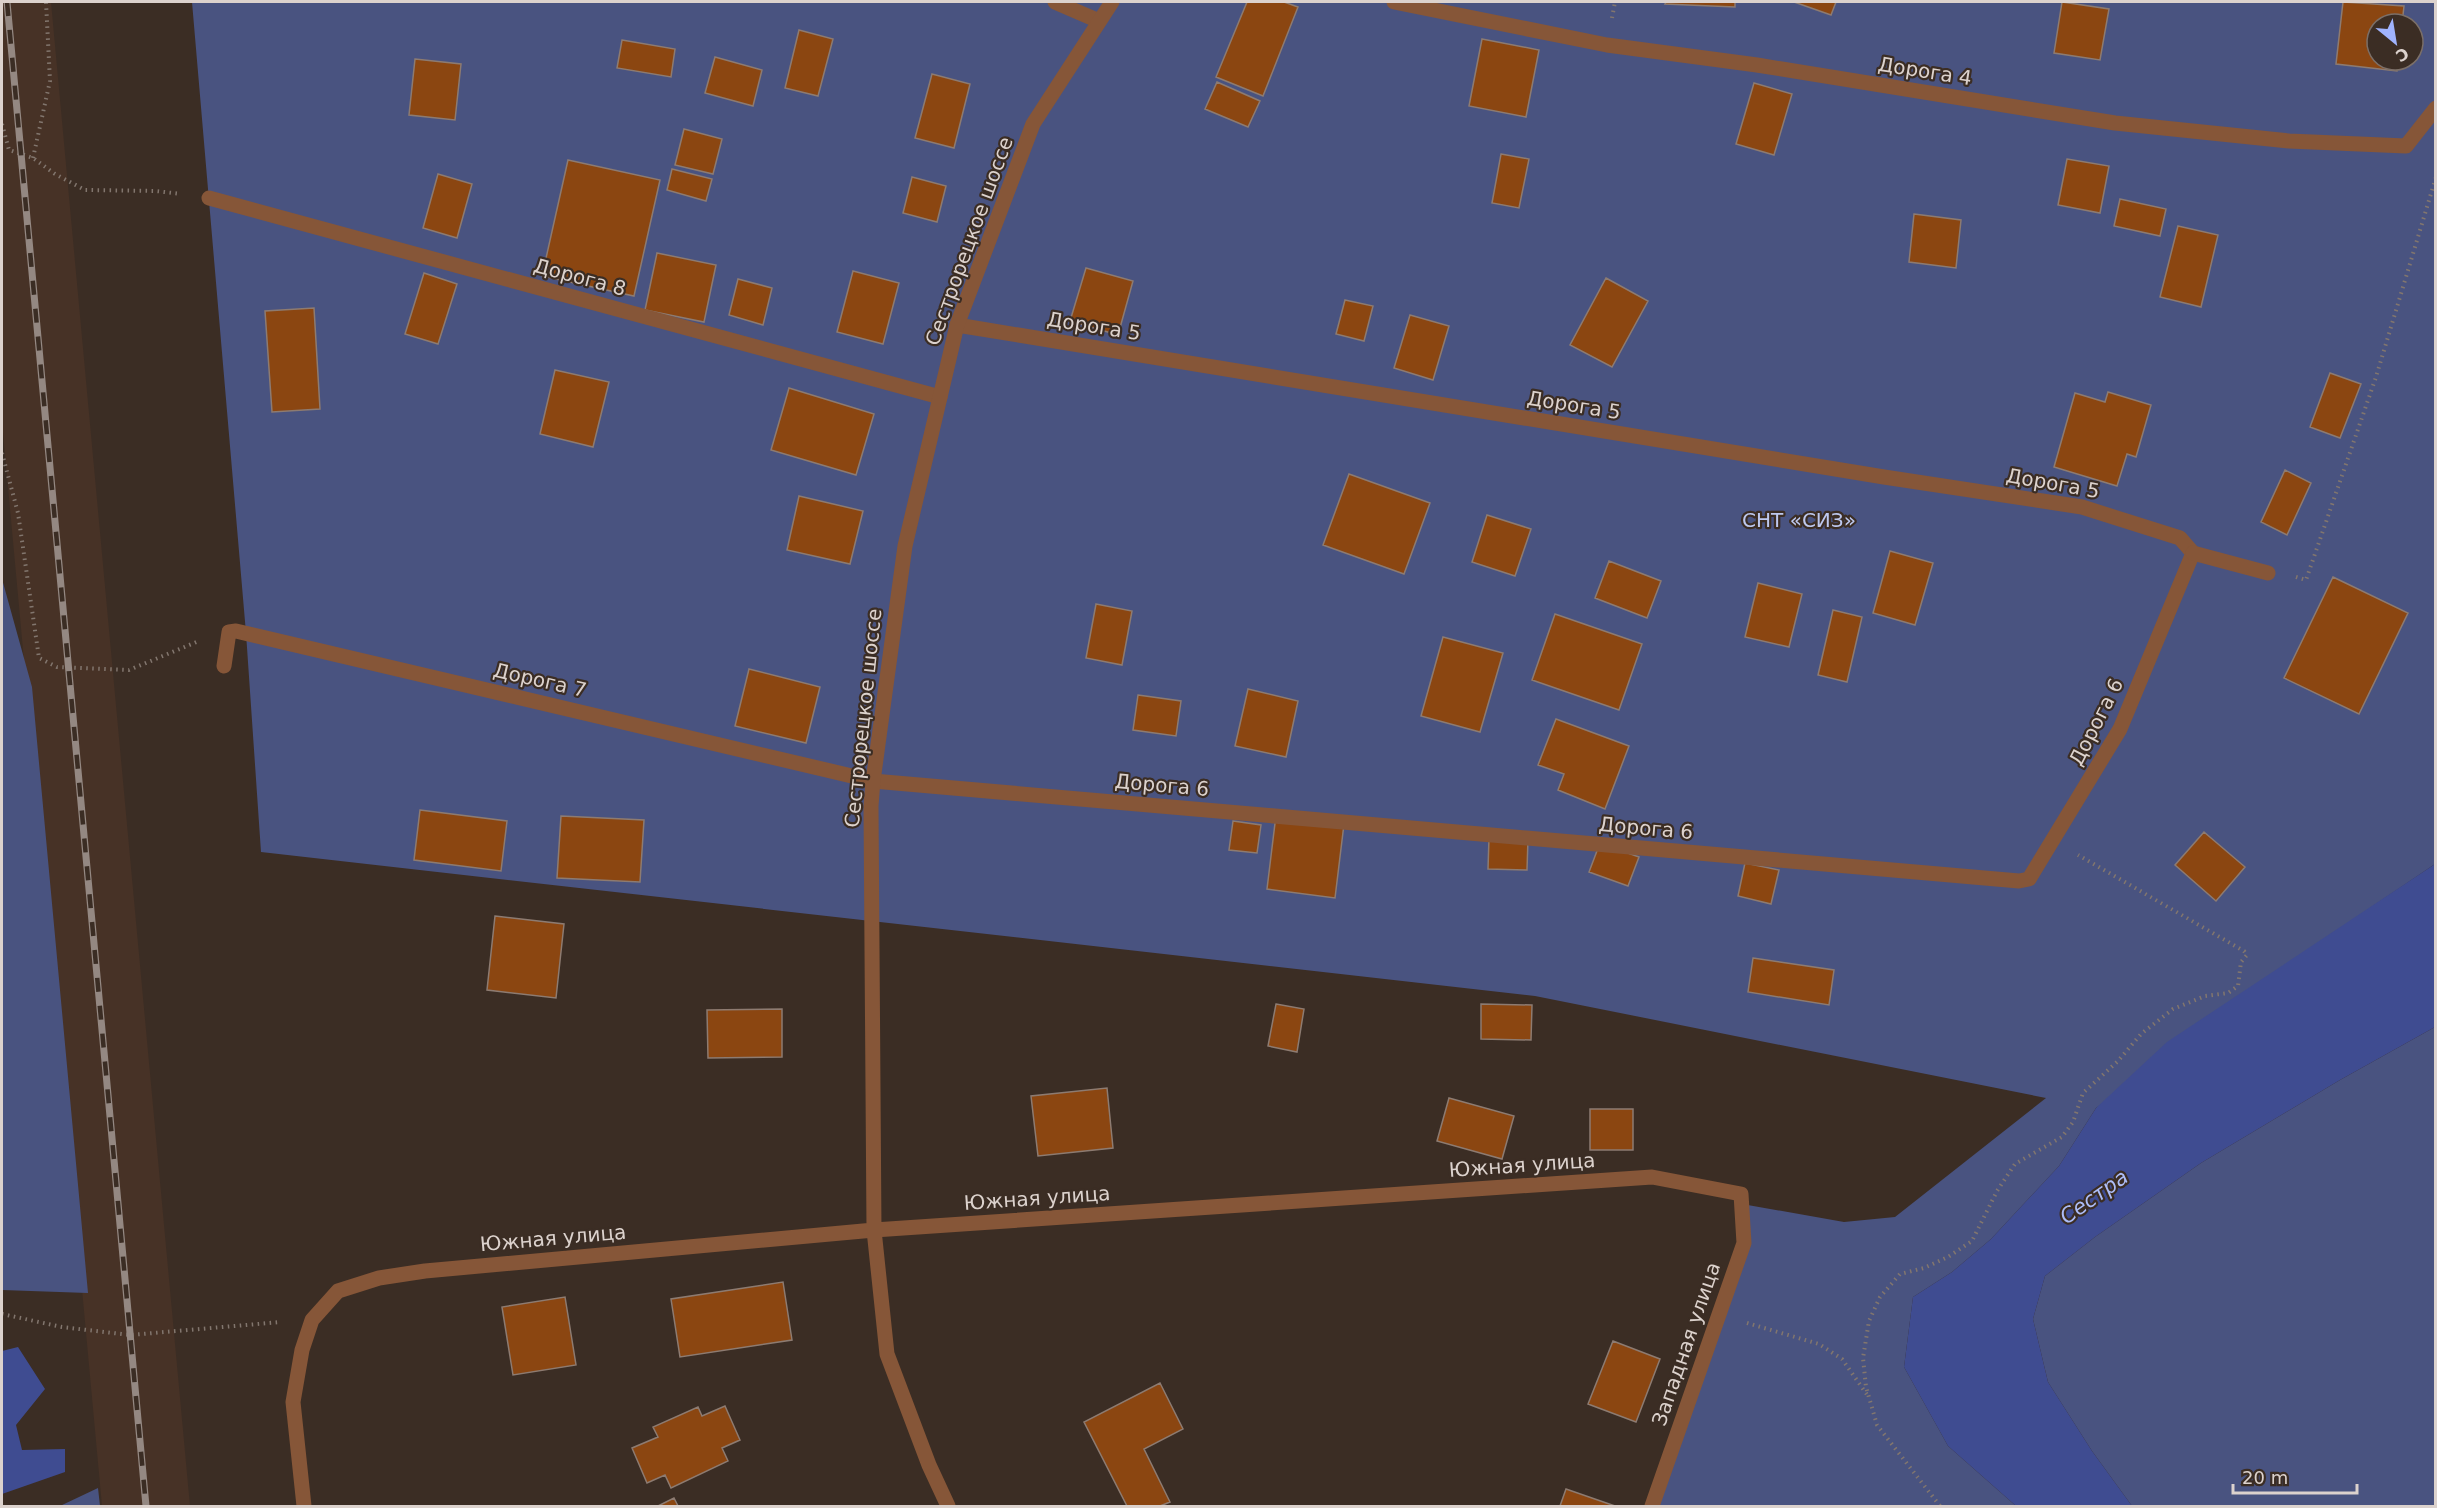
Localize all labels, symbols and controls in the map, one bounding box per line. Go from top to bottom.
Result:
north arrow [2365,12,2425,72]
text: С [2392,43,2412,66]
street label: Дорога 4 [1876,52,1974,90]
street label: Сестрорецкое шоссе [920,133,1018,349]
street label: Дорога 8 [531,253,629,301]
street label: Дорога 5 [1045,307,1143,345]
street label: Дорога 5 [1525,386,1623,424]
street label: Дорога 5 [2004,463,2102,503]
park label: СНТ «СИЗ» [1742,508,1856,532]
street label: Сестрорецкое шоссе [840,607,886,829]
street label: Дорога 7 [491,658,589,702]
street label: Дорога 6 [2064,674,2128,770]
street label: Дорога 6 [1114,769,1210,801]
street label: Дорога 6 [1598,812,1694,844]
street label: Южная улица [1448,1148,1596,1182]
water label: Сестра [2055,1165,2133,1229]
street label: Южная улица [963,1181,1111,1215]
street label: Южная улица [479,1220,627,1256]
street label: Западная улица [1647,1259,1725,1429]
scale bar [2233,1457,2358,1495]
text: 20 m [2242,1467,2288,1488]

